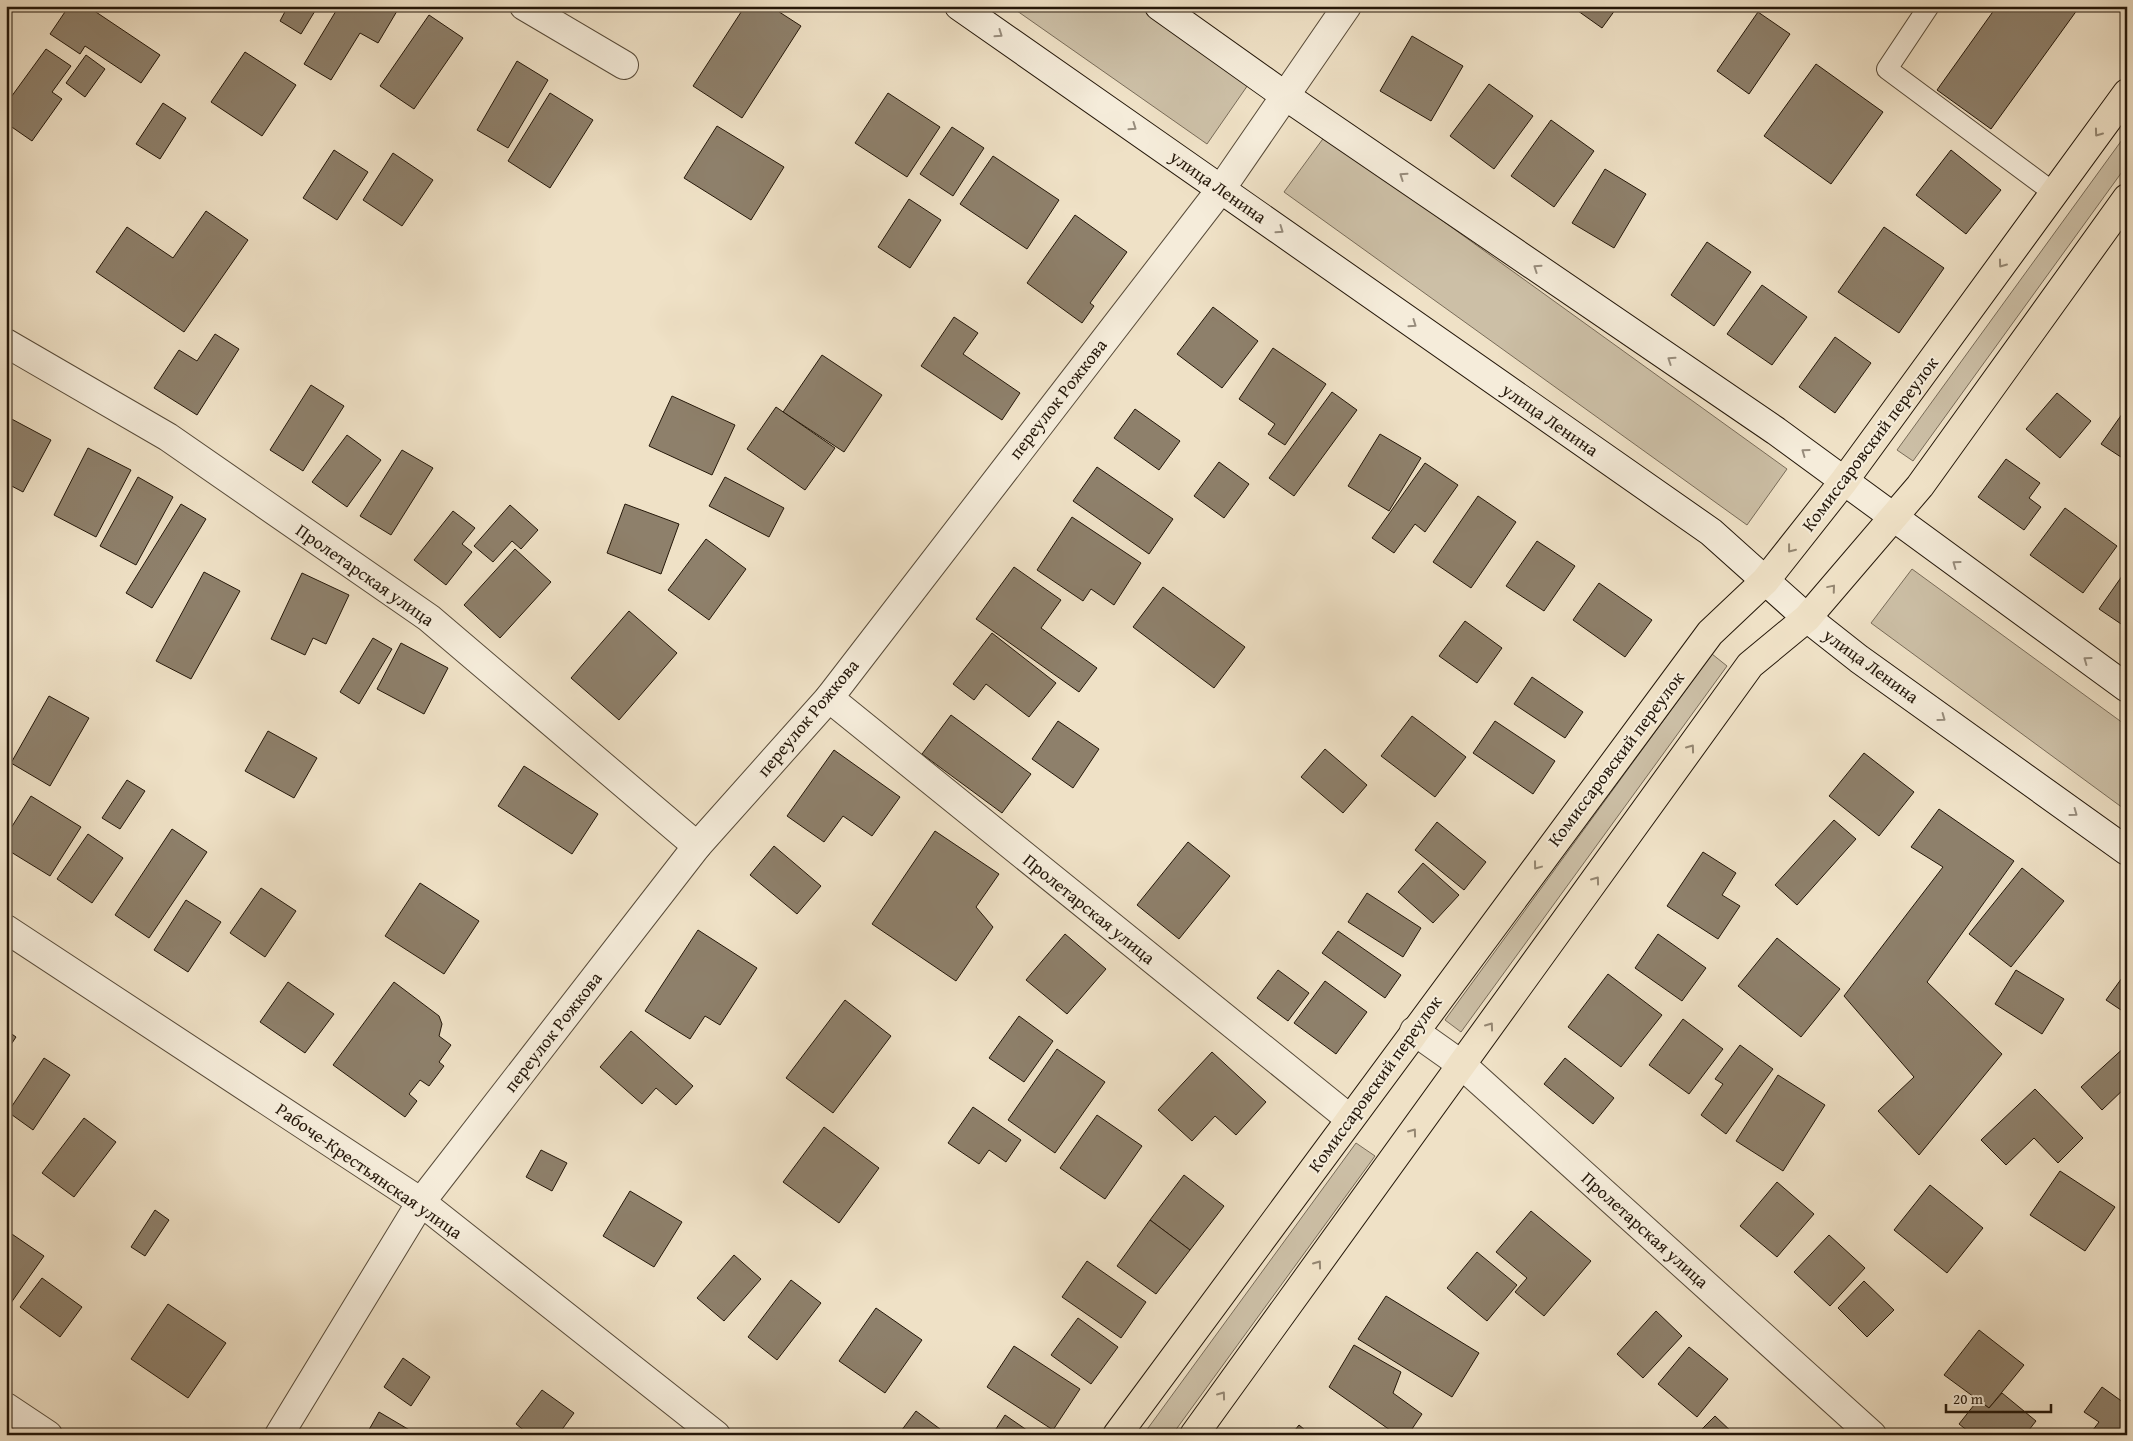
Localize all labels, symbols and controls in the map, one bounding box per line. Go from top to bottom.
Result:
one-way arrow [994,28,1003,37]
one-way arrow [1127,121,1136,130]
one-way arrow [2095,127,2104,137]
street label: улица Ленина [1164,143,1272,230]
one-way arrow [1399,173,1408,183]
one-way arrow [1274,224,1284,233]
one-way arrow [2000,258,2008,267]
one-way arrow [1533,265,1543,274]
one-way arrow [1407,318,1417,327]
street label: переулок Рожкова [1002,332,1114,465]
street label: Комиссаровский переулок [1795,350,1945,537]
one-way arrow [1668,356,1677,366]
street label: улица Ленина [1496,376,1604,463]
one-way arrow [1801,449,1811,458]
street label: Пролетарская улица [291,517,440,633]
one-way arrow [1788,543,1796,552]
one-way arrow [1952,561,1962,570]
one-way arrow [1827,585,1835,594]
street label: улица Ленина [1817,621,1925,710]
street label: переулок Рожкова [750,653,865,782]
one-way arrow [2083,657,2093,666]
street label: Комиссаровский переулок [1541,665,1691,852]
one-way arrow [1936,712,1946,721]
one-way arrow [1685,745,1693,754]
one-way arrow [2068,807,2078,816]
street label: Пролетарская улица [1017,847,1162,971]
one-way arrow [1534,860,1542,869]
one-way arrow [1590,876,1599,886]
street label: переулок Рожкова [497,965,609,1098]
street label: Комиссаровский переулок [1301,989,1449,1178]
one-way arrow [1485,1023,1493,1032]
street label: Рабоче-Крестьянская улица [270,1096,469,1246]
one-way arrow [1408,1129,1416,1138]
street label: Пролетарская улица [1576,1165,1715,1295]
one-way arrow [1312,1260,1321,1270]
scale bar [1946,1381,2050,1413]
text: 20 m [1953,1388,1984,1409]
one-way arrow [1217,1392,1225,1401]

